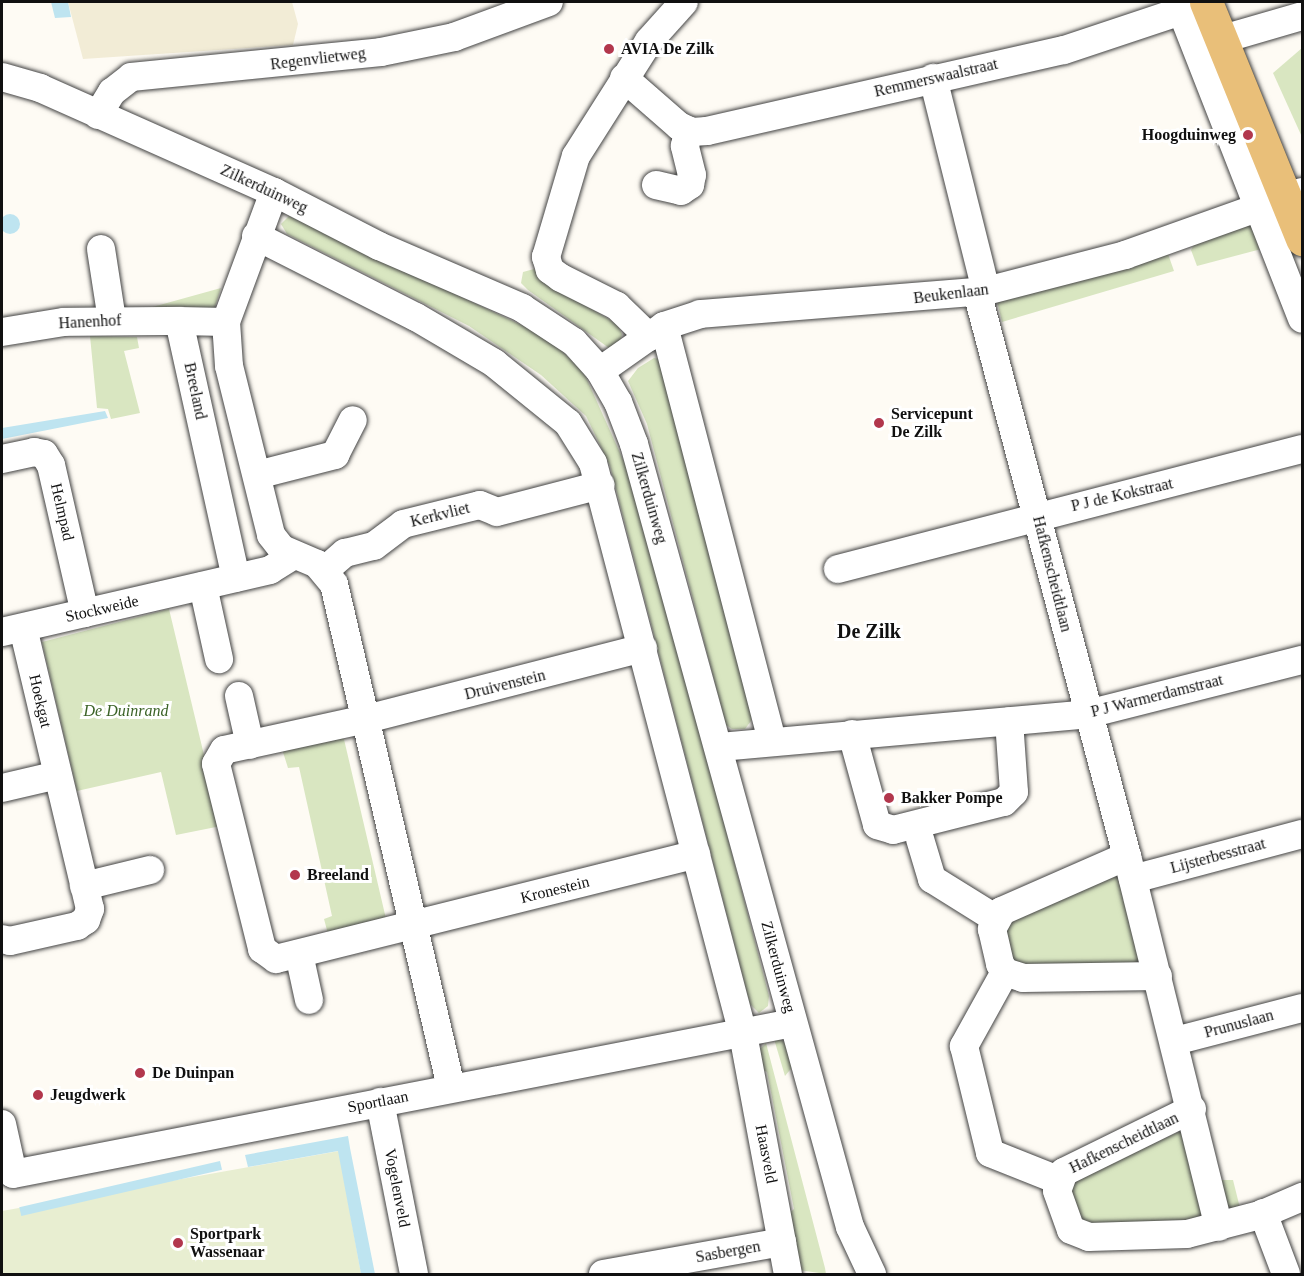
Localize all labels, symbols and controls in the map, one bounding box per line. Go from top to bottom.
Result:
place label: AVIA De Zilk [621,39,715,59]
marker: AVIA De Zilk [602,42,616,56]
street label: Regenvlietweg [269,44,367,74]
street label: Remmerswaalstraat [872,54,1000,102]
place label: Hoogduinweg [1142,125,1236,145]
marker: Hoogduinweg [1241,128,1255,142]
street label: Zilkerduinweg [217,160,311,218]
street label: Beukenlaan [912,280,990,308]
street label: Hanenhof [58,311,122,333]
street label: Breeland [180,361,210,421]
place label: Servicepunt De Zilk [891,404,973,442]
marker: Servicepunt De Zilk [872,416,886,430]
street label: Zilkerduinweg [627,450,671,546]
street label: P J de Kokstraat [1069,474,1175,516]
street label: Helmpad [46,481,78,543]
street label: Kerkvliet [408,498,472,532]
street label: Hafkenscheidtlaan [1028,514,1076,634]
street label: Stockweide [63,591,141,627]
district label: De Zilk [837,619,901,643]
street label: Druivenstein [463,666,547,704]
street label: P J Warmerdamstraat [1088,670,1226,722]
street label: Hoekgat [25,672,55,730]
park label: De Duinrand [84,701,168,721]
place label: Bakker Pompe [901,788,1003,808]
marker: Bakker Pompe [882,791,896,805]
street label: Lijsterbesstraat [1168,834,1268,878]
place label: Breeland [307,865,369,885]
marker: Breeland [288,868,302,882]
street label: Kronestein [519,872,591,908]
street label: Zilkerduinweg [757,919,799,1015]
street label: Prunuslaan [1202,1006,1276,1042]
place label: De Duinpan [152,1063,234,1083]
marker: De Duinpan [133,1066,147,1080]
place label: Jeugdwerk [50,1085,126,1105]
street label: Sportlaan [346,1087,410,1117]
marker: Jeugdwerk [31,1088,45,1102]
street label: Hafkenscheidtlaan [1066,1108,1182,1178]
street label: Haasveld [751,1123,781,1185]
street label: Vogelenveld [380,1147,414,1229]
place label: Sportpark Wassenaar [190,1224,265,1262]
marker: Sportpark Wassenaar [171,1236,185,1250]
street label: Sasbergen [694,1237,762,1267]

